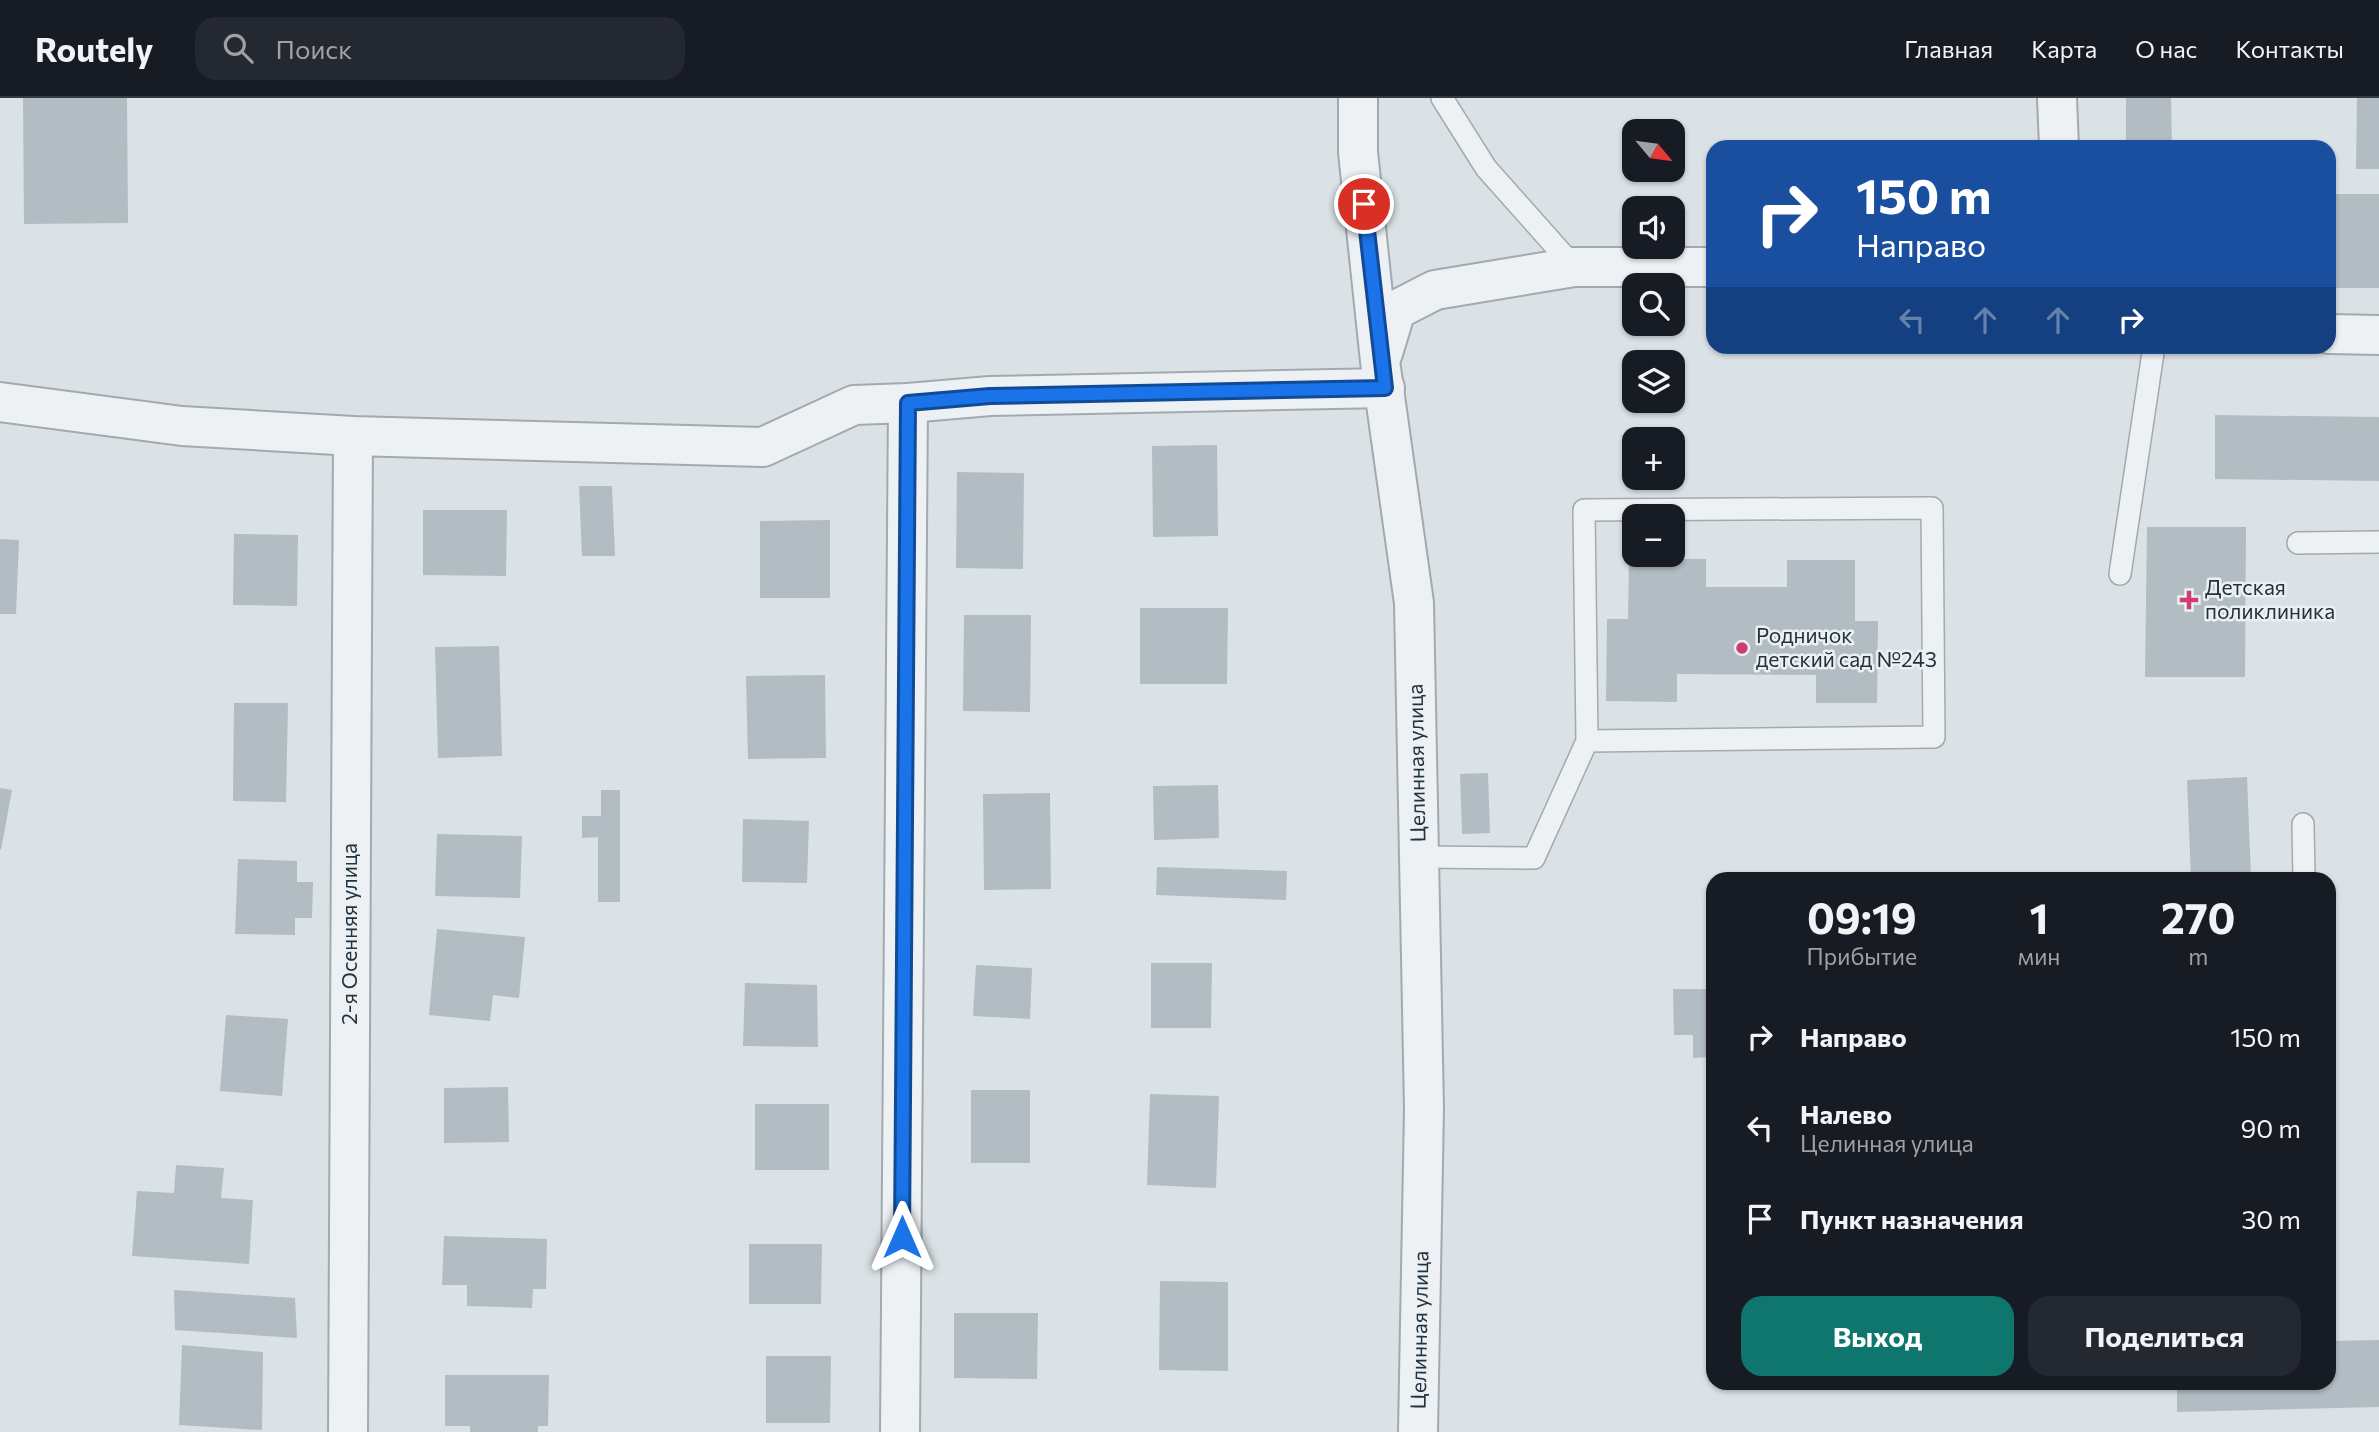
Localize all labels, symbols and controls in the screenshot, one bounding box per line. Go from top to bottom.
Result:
search box [195,17,685,80]
text: Routely [35,28,153,69]
icon: search [219,29,257,67]
text: Поиск [275,33,352,64]
text: Главная [1904,34,1993,63]
text: Карта [2031,34,2097,63]
text: О нас [2135,34,2197,63]
text: Контакты [2235,34,2344,63]
north arrow [1622,119,1685,182]
map controls [1622,119,1685,567]
text: 150 m [1856,164,1991,224]
icon: right [1741,168,1832,259]
pin [1334,174,1394,234]
icon: arrive [1345,185,1383,223]
button: sound [1622,196,1685,259]
text: Направо [1856,224,1986,264]
button: search [1622,273,1685,336]
icon: left [1893,301,1931,339]
icon: ahead [1966,301,2004,339]
icon: ahead [2039,301,2077,339]
icon: right [2112,301,2150,339]
button: layers [1622,350,1685,413]
button: + [1622,427,1685,490]
button: − [1622,504,1685,567]
place label: Детская поликлиника [2205,574,2335,623]
marker: Детская поликлиника [2179,590,2199,610]
place label: Родничок детский сад №243 [1756,622,1937,671]
marker: Родничок детский сад №243 [1734,640,1750,656]
street label: Целинная улица [1402,684,1429,843]
street label: 2-я Осенняя улица [336,843,361,1025]
text: 09:19 [1807,891,1917,943]
text: 1 [2030,891,2049,943]
text: 270 [2161,891,2235,943]
text: Прибытие [1807,942,1917,970]
text: мин [2018,942,2060,970]
text: m [2188,942,2208,970]
icon: right [1741,1018,1779,1056]
text: Направо [1800,1021,1907,1052]
text: 150 m [2230,1021,2301,1052]
text: Налево [1800,1098,1892,1129]
icon: left [1741,1109,1779,1147]
text: 90 m [2241,1112,2301,1143]
text: Целинная улица [1800,1129,1974,1157]
position arrow [865,1200,939,1274]
icon: arrive [1741,1200,1779,1238]
text: Пункт назначения [1800,1203,2024,1234]
text: 30 m [2242,1203,2301,1234]
street label: Целинная улица [1405,1250,1432,1409]
button: Выход [1741,1296,2014,1376]
button: Поделиться [2028,1296,2301,1376]

